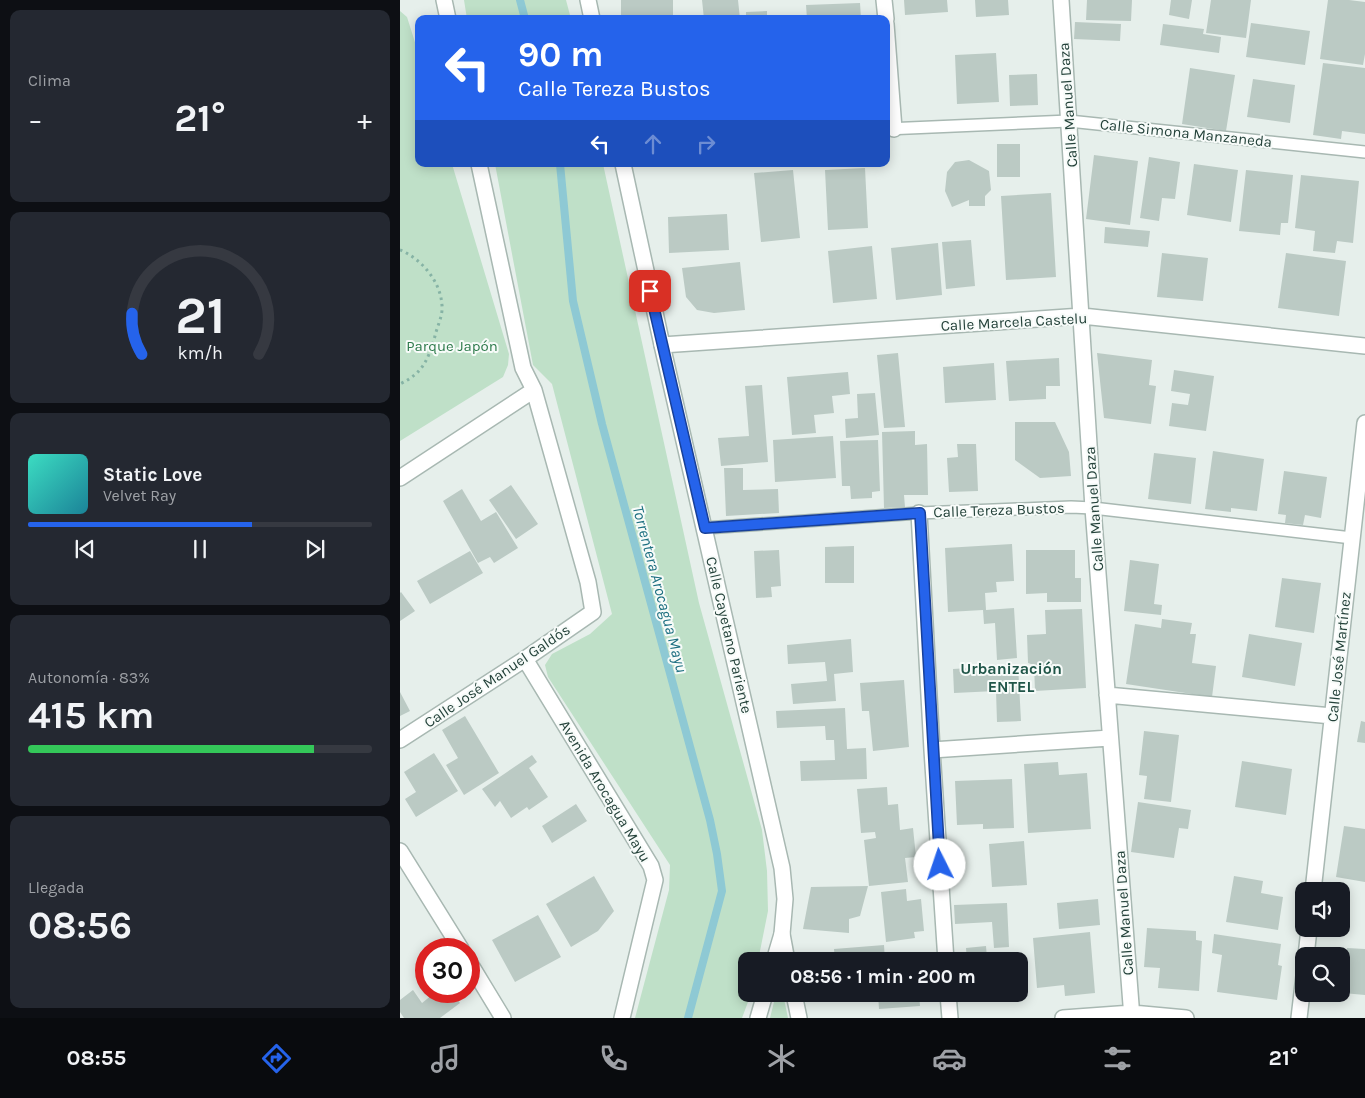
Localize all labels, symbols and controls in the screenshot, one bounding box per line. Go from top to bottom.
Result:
text: 90 m [518,34,604,75]
icon: left [435,35,500,100]
street label: Calle Manuel Daza [1055,42,1081,168]
text: Clima [28,71,71,90]
text: Calle Tereza Bustos [518,76,711,102]
text: 21° [174,96,226,141]
text: − [28,103,43,136]
text: + [357,103,372,136]
street label: Calle Simona Manzaneda [1099,115,1273,151]
icon: left [586,130,614,158]
icon: ahead [639,130,667,158]
icon: right [692,130,720,158]
pin [629,270,671,312]
icon: arrive [636,277,664,305]
text: 21 [175,285,225,346]
street label: Calle Marcela Castelu [940,309,1088,335]
park label: Parque Japón [406,337,498,355]
text: km/h [177,343,223,364]
street label: Calle Manuel Daza [1081,446,1107,572]
text: Static Love [103,464,202,486]
text: Velvet Ray [103,486,176,505]
street label: Calle Tereza Bustos [933,499,1065,521]
water label: Torrentera Arocagua Mayu [629,503,691,675]
icon: previous [71,535,99,563]
icon: pause [186,535,214,563]
icon: next [301,535,329,563]
street label: Calle Cayetano Pariente [702,555,756,715]
street label: Calle José Martínez [1323,591,1355,723]
street label: Calle José Manuel Galdós [421,620,573,732]
district label: Urbanización ENTEL [960,659,1062,696]
text: Autonomía · 83% [28,668,150,687]
text: 415 km [28,693,154,738]
street label: Avenida Arocagua Mayu [555,717,655,865]
position arrow [913,838,965,890]
street label: Calle Manuel Daza [1111,850,1137,976]
text: Llegada [28,878,84,897]
map controls [1295,882,1350,1002]
button: sound [1295,882,1350,937]
text: 08:56 [28,903,132,948]
speed limit sign: 30 [415,938,480,1003]
button: search [1295,947,1350,1002]
text: 08:56 · 1 min · 200 m [790,966,976,988]
icon: directions [259,1041,294,1076]
icon: music [428,1041,463,1076]
icon: phone [596,1041,631,1076]
icon: climate [764,1041,799,1076]
icon: car [932,1041,967,1076]
icon: filters [1100,1041,1135,1076]
text: 08:55 [67,1045,126,1071]
text: 21° [1269,1045,1298,1071]

